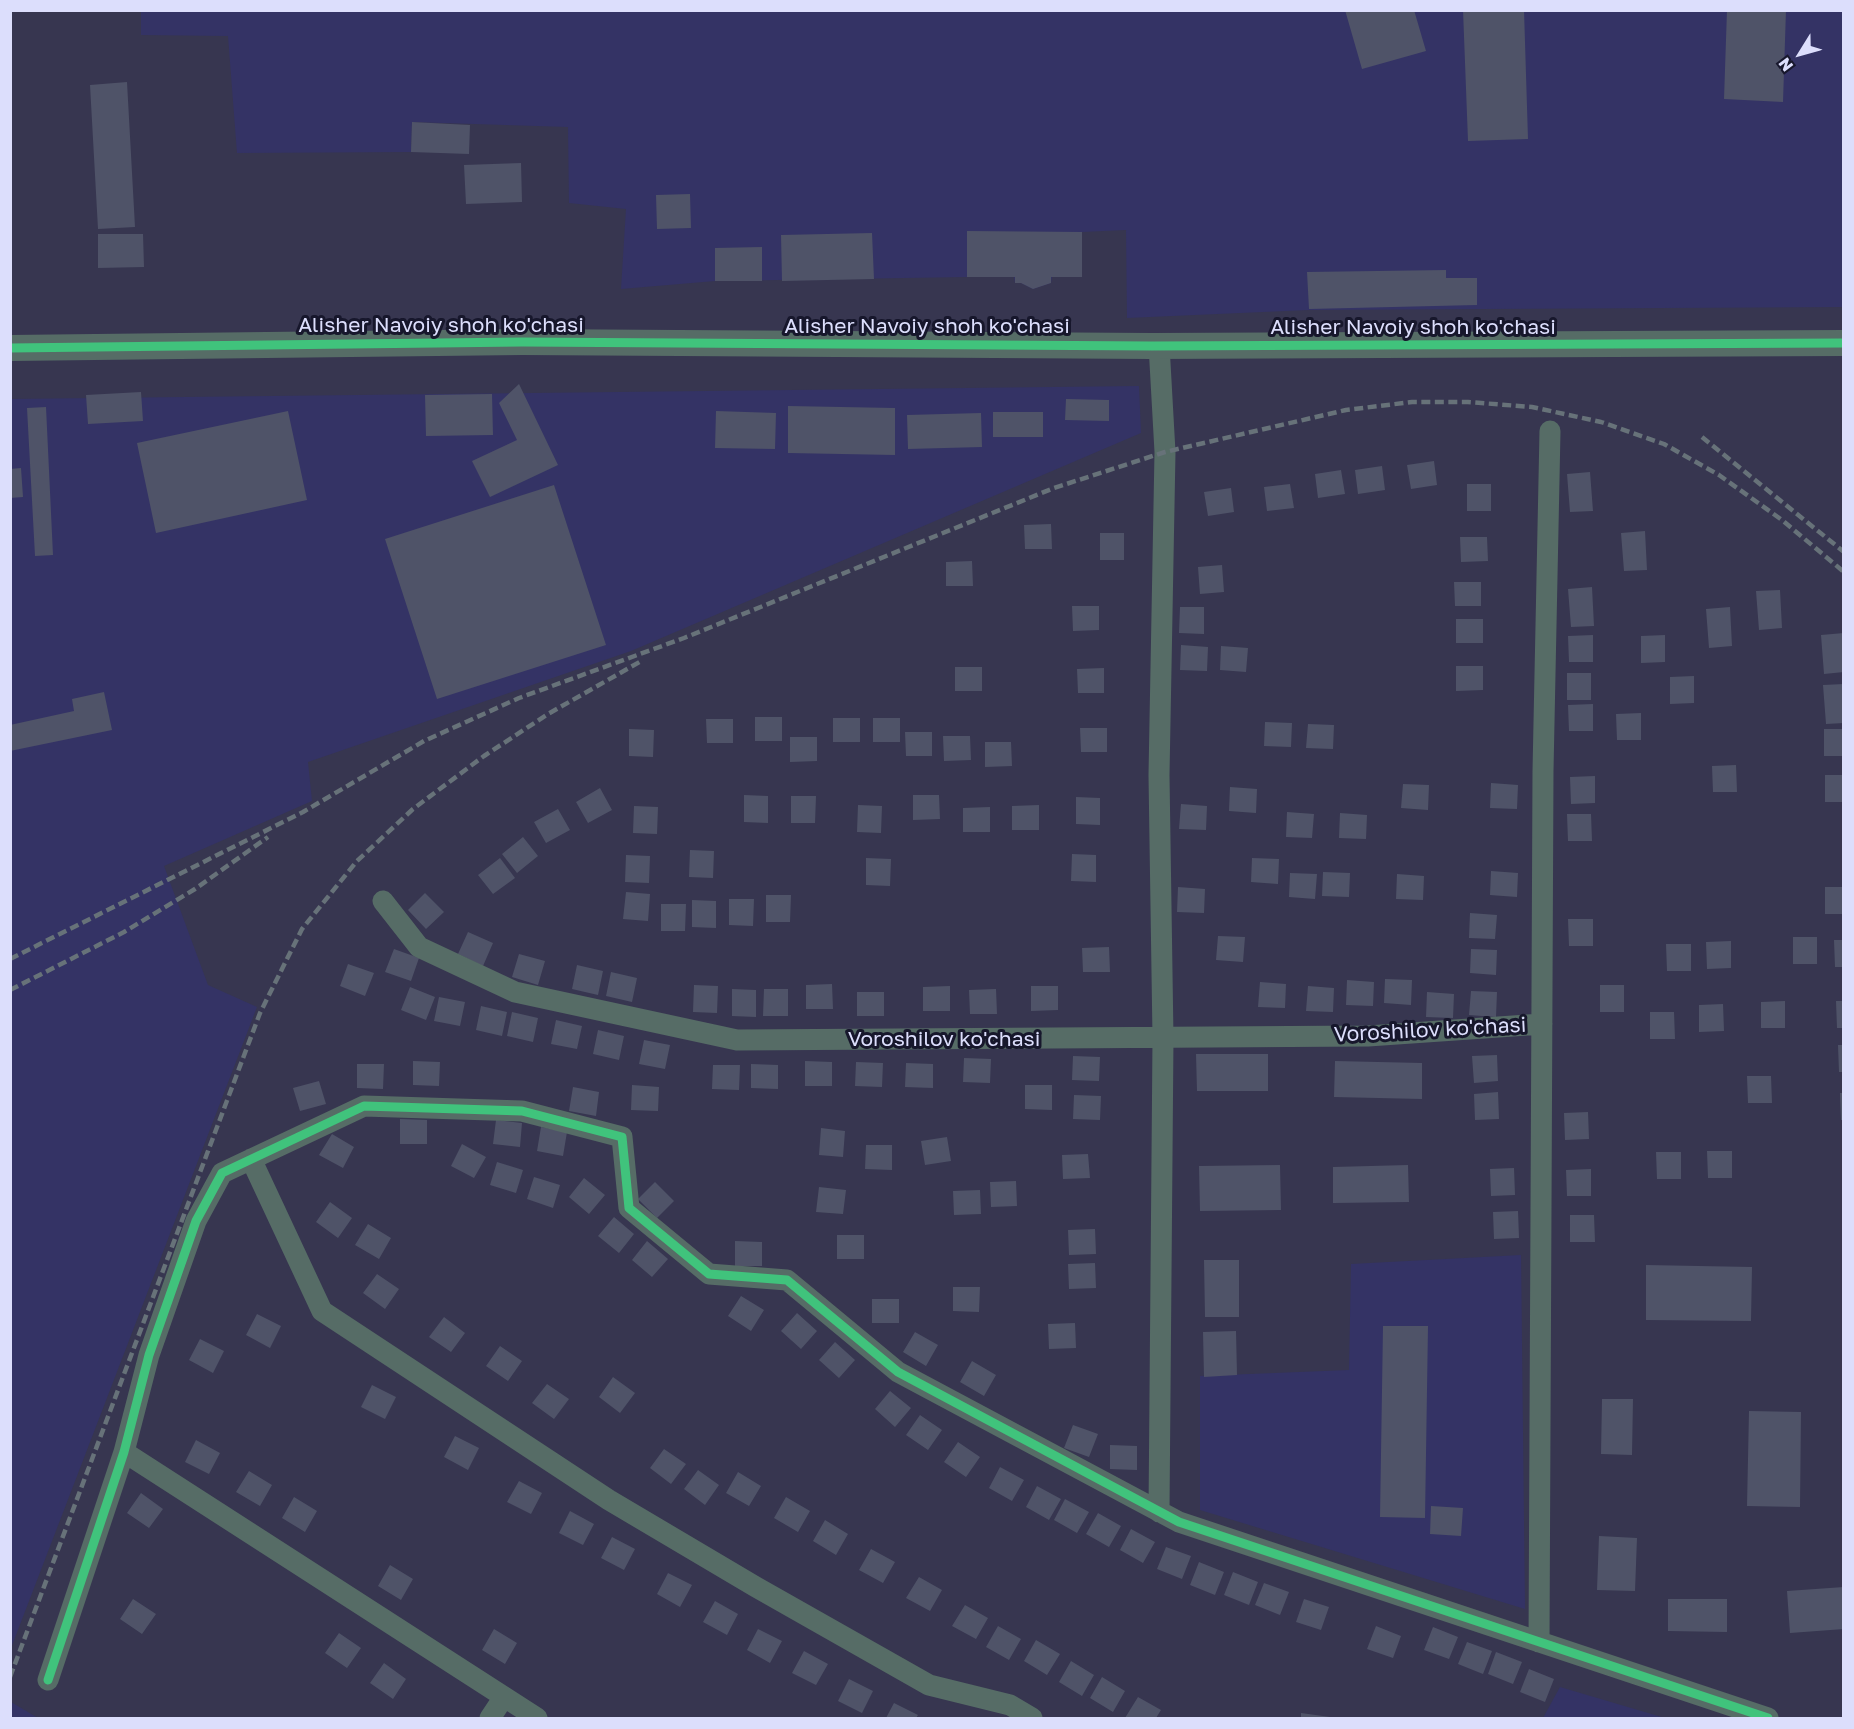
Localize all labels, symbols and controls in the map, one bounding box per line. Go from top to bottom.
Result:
north arrow [1770,24,1830,84]
text: N [1774,54,1797,76]
street label: Alisher Navoiy shoh ko'chasi [298,312,584,338]
street label: Alisher Navoiy shoh ko'chasi [784,313,1070,339]
street label: Alisher Navoiy shoh ko'chasi [1270,314,1556,340]
street label: Voroshilov ko'chasi [1333,1012,1527,1048]
street label: Voroshilov ko'chasi [848,1026,1040,1052]

